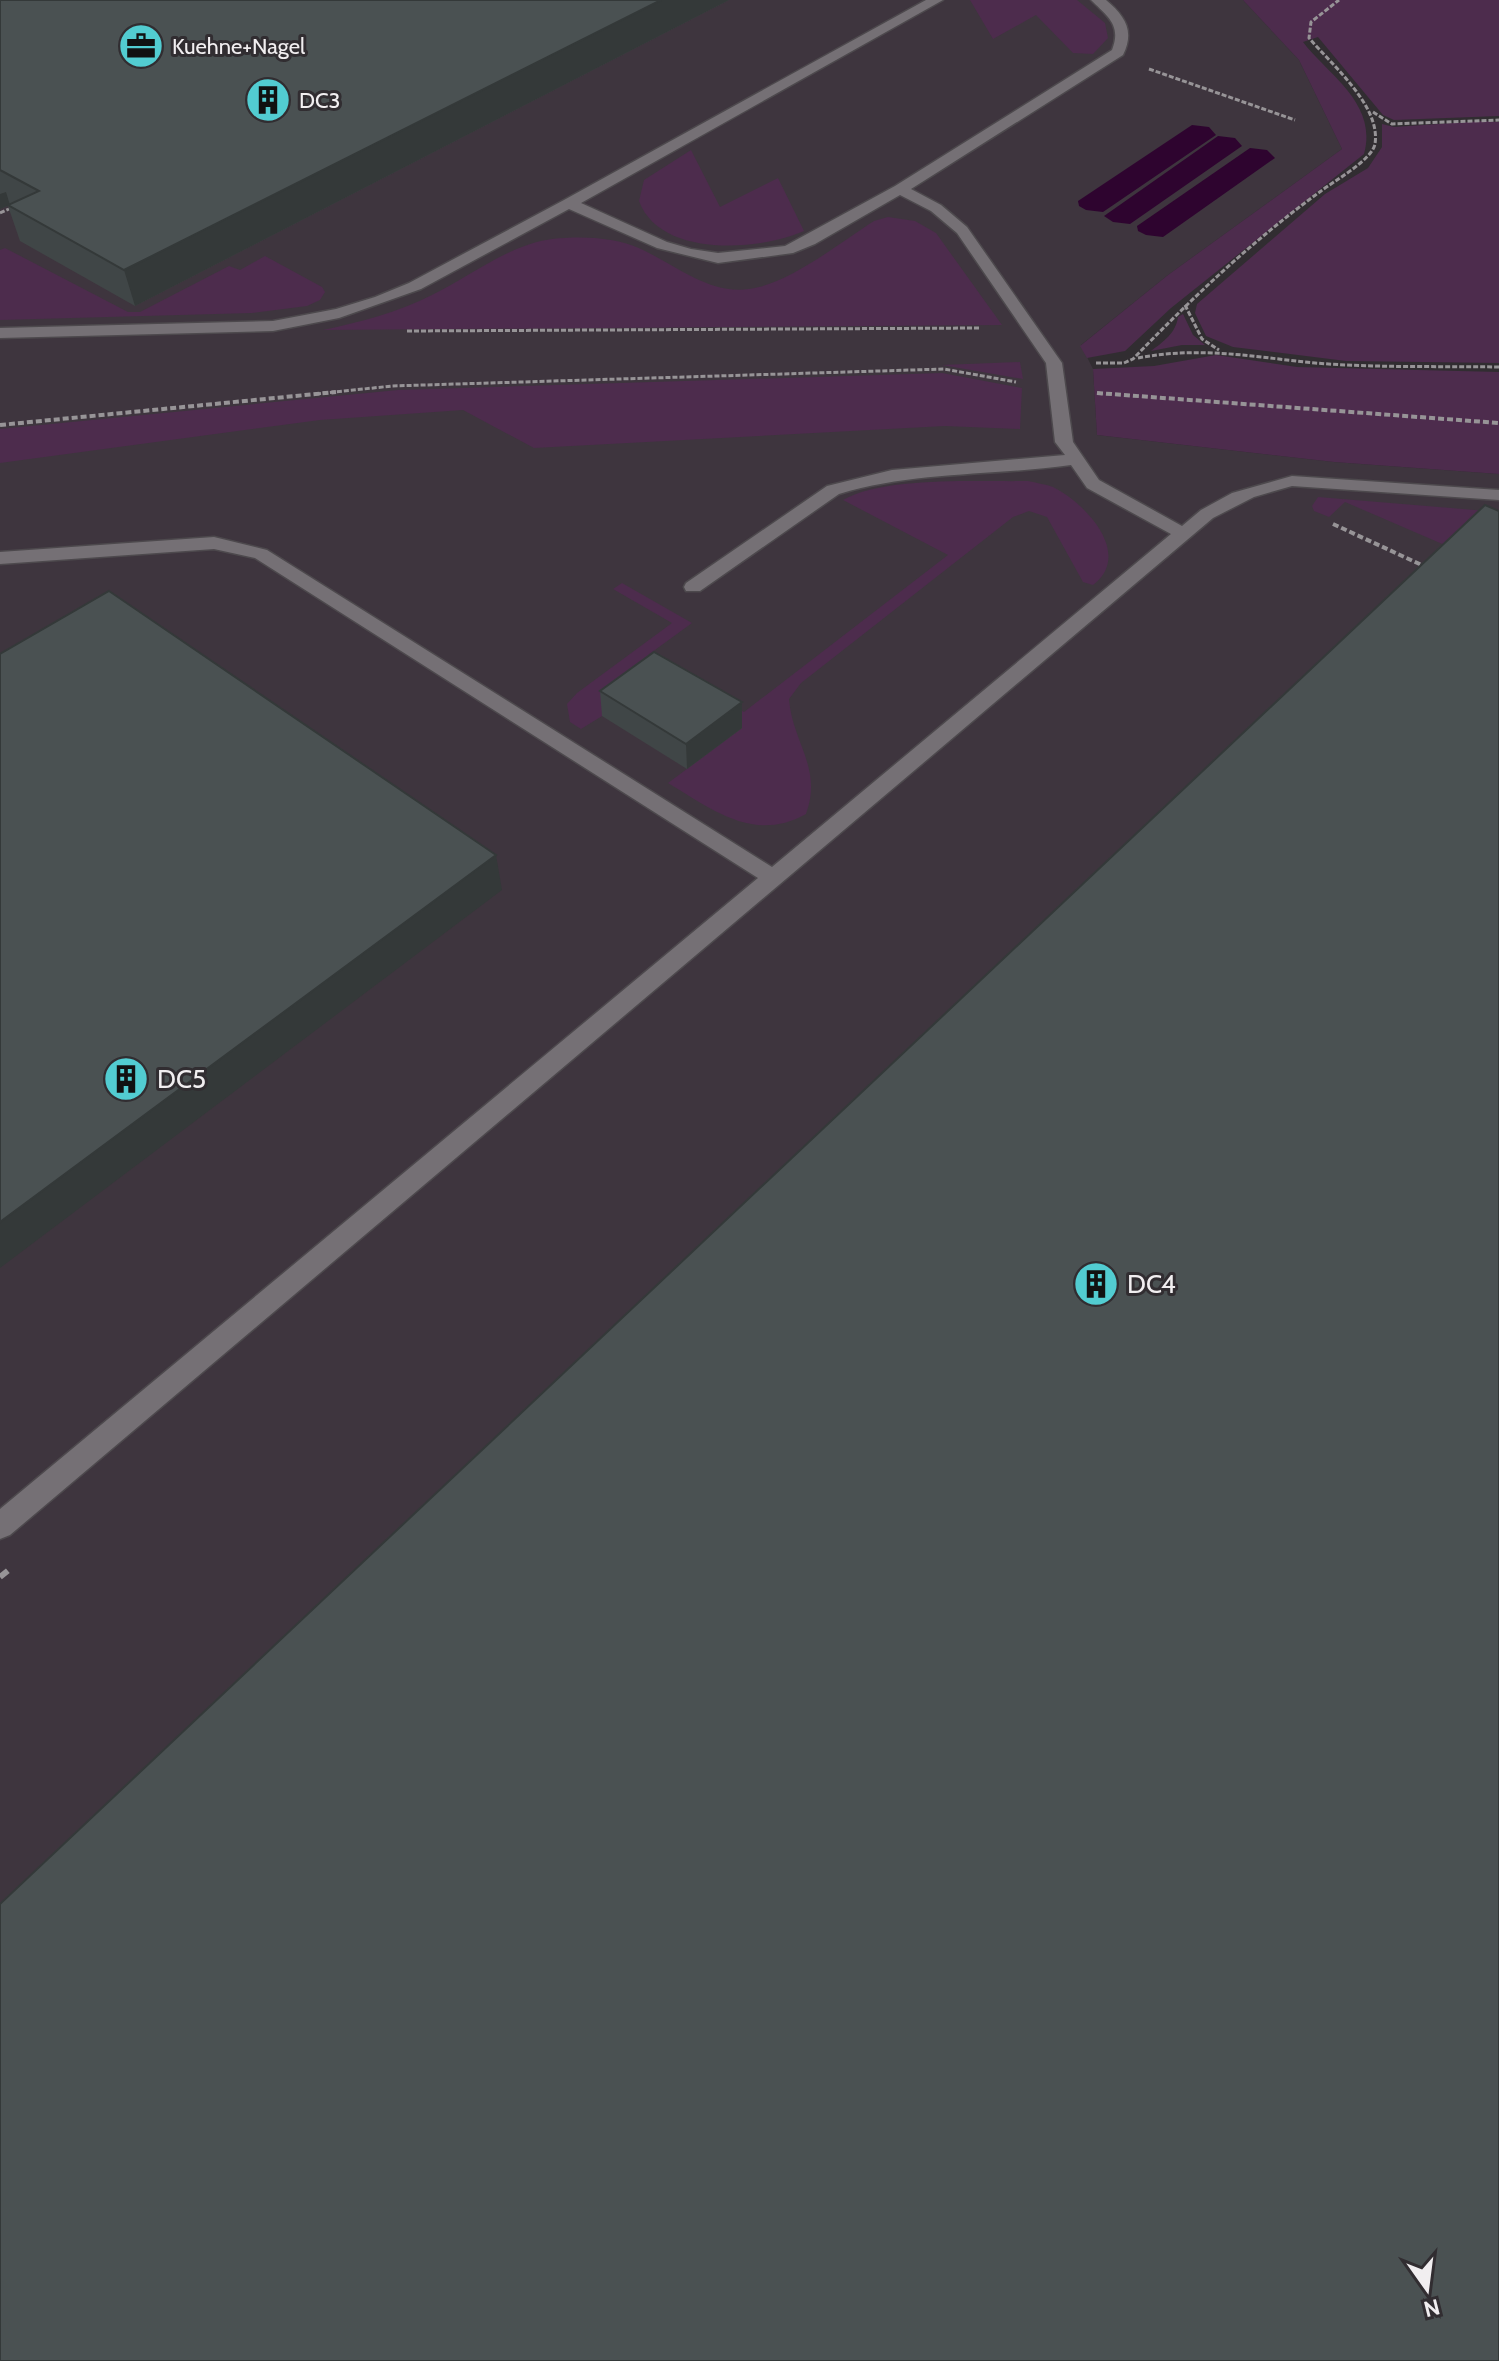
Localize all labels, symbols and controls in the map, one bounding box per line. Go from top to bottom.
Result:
office icon: Kuehne+Nagel [117,22,165,70]
place label: Kuehne+Nagel [172,33,306,60]
building icon: DC3 [244,76,292,124]
place label: DC3 [299,87,340,114]
building icon: DC5 [102,1055,150,1103]
place label: DC5 [157,1063,206,1095]
building icon: DC4 [1072,1260,1120,1308]
place label: DC4 [1127,1268,1176,1300]
north arrow [1387,2249,1467,2329]
text: N [1421,2293,1443,2323]

